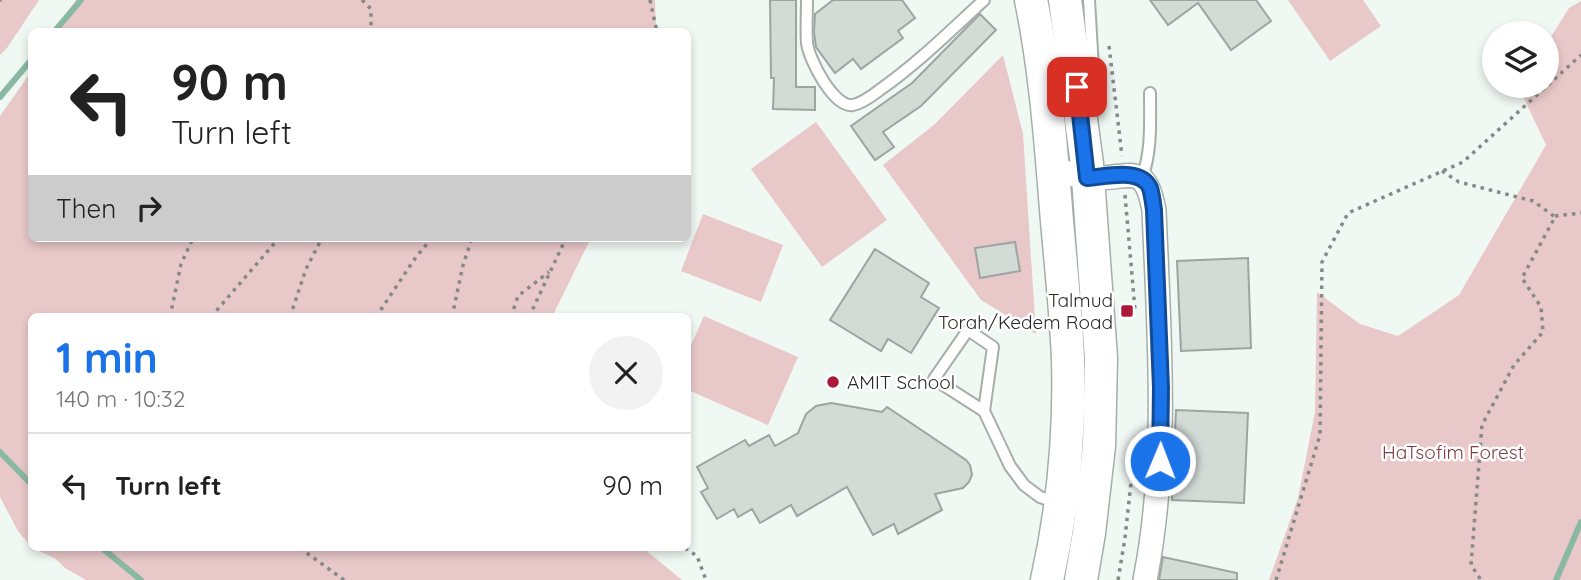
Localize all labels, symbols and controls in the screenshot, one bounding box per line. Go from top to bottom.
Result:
map controls [1482,21,1559,98]
button: layers [1482,21,1559,98]
text: 90 m [171,51,288,112]
icon: left [56,56,147,147]
pin [1047,57,1107,117]
icon: arrive [1058,68,1096,106]
text: Turn left [171,112,292,152]
icon: right [130,189,168,227]
text: Then [56,192,116,225]
place label: Talmud Torah/Kedem Road [938,288,1113,334]
marker: Talmud Torah/Kedem Road [1119,303,1135,319]
text: 1 min [56,331,158,384]
button: close [589,336,663,410]
place label: AMIT School [847,370,955,394]
marker: AMIT School [825,374,841,390]
text: 140 m · 10:32 [56,384,186,413]
position arrow [1123,424,1197,498]
park label: HaTsofim Forest [1382,440,1524,464]
icon: left [56,467,94,505]
text: Turn left [115,469,222,502]
text: 90 m [602,469,663,502]

